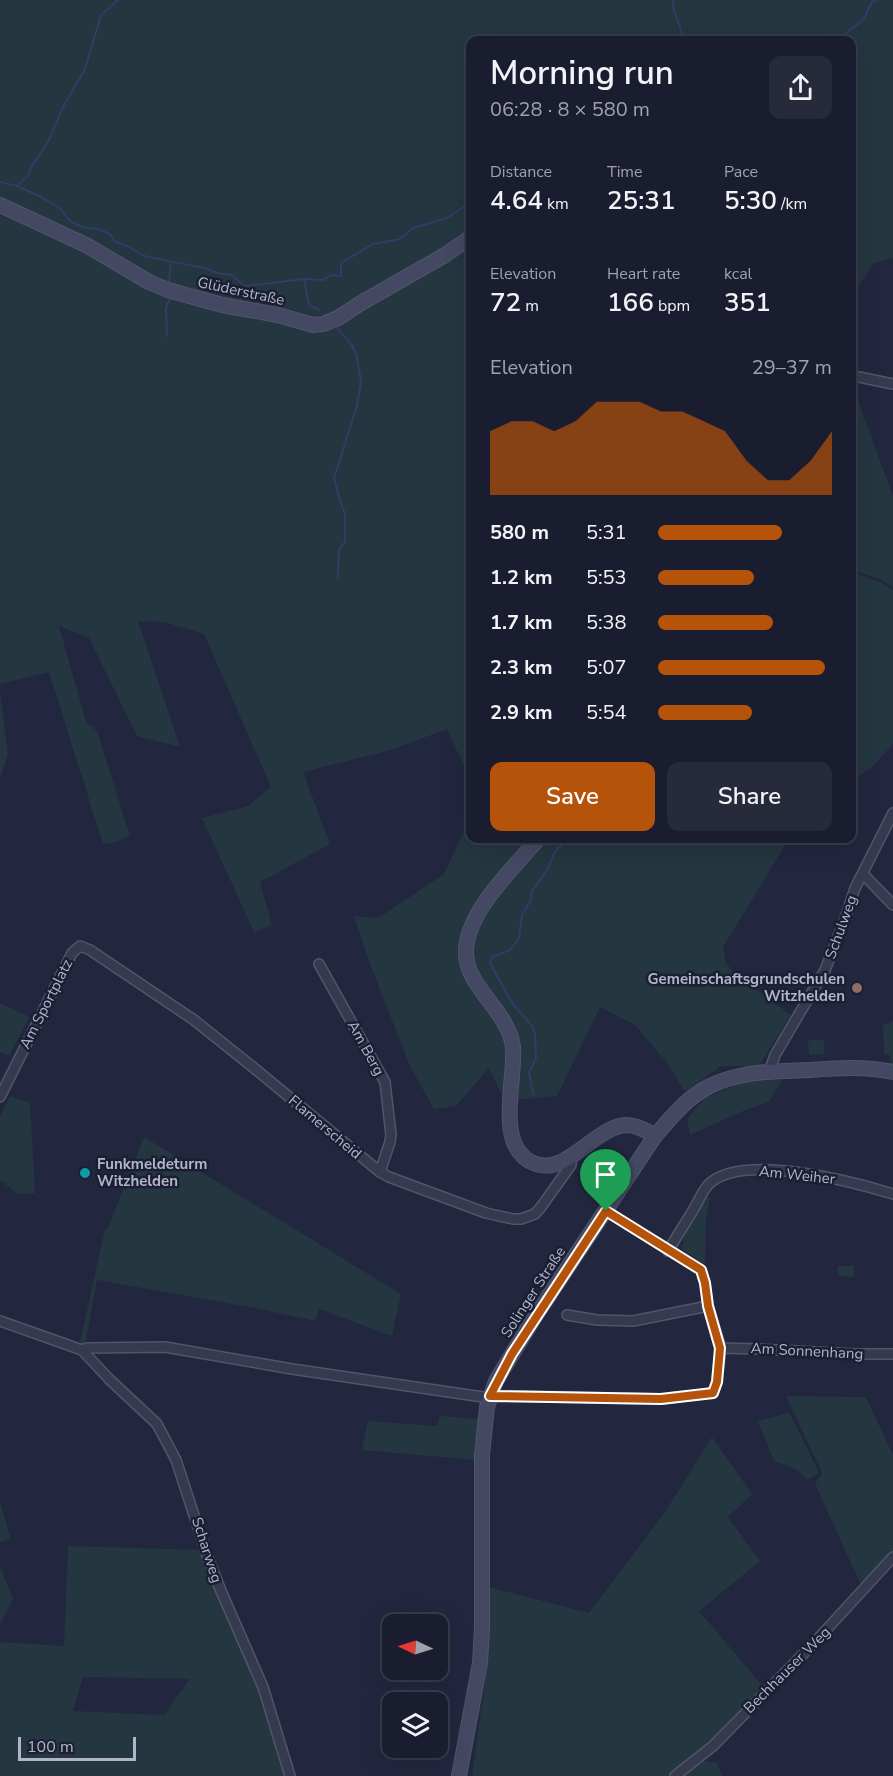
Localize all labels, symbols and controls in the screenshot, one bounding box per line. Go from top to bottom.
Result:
text: Morning run [490,51,674,96]
button: share [769,56,832,119]
text: 06:28 · 8 × 580 m [490,96,650,123]
text: Distance [490,161,552,183]
text: Time [607,161,643,183]
text: Pace [724,161,758,183]
text: 4.64 [490,183,543,218]
text: 25:31 [607,183,676,218]
text: 5:30 [724,183,777,218]
text: km [543,193,569,215]
text: /km [777,193,807,215]
text: Elevation [490,263,556,285]
text: Heart rate [607,263,680,285]
text: kcal [724,263,752,285]
street label: Glüderstraße [196,272,286,310]
text: 72 [490,285,521,320]
text: 166 [607,285,654,320]
text: 351 [724,285,771,320]
text: m [521,295,539,317]
text: bpm [654,295,690,317]
text: Elevation [490,354,573,381]
text: 29–37 m [752,354,832,381]
text: 580 m [490,519,549,546]
text: 5:31 [586,519,627,546]
text: 1.2 km [490,564,553,591]
text: 5:53 [586,564,627,591]
text: 1.7 km [490,609,553,636]
text: 5:38 [586,609,627,636]
text: 2.3 km [490,654,553,681]
text: 5:07 [586,654,627,681]
text: 2.9 km [490,699,553,726]
text: 5:54 [586,699,627,726]
button: Save [490,762,655,831]
button: Share [667,762,832,831]
street label: Schulweg [820,892,862,962]
street label: Am Sportplatz [15,956,77,1052]
place label: Gemeinschaftsgrundschulen Witzhelden [648,969,845,1006]
marker: Gemeinschaftsgrundschulen Witzhelden [850,981,864,995]
street label: Am Berg [343,1017,389,1079]
street label: Flamerscheid [284,1091,366,1163]
pin [580,1149,631,1211]
place label: Funkmeldeturm Witzhelden [97,1154,207,1191]
icon: arrive [589,1158,622,1191]
street label: Am Weiher [758,1161,837,1189]
marker: Funkmeldeturm Witzhelden [78,1166,92,1180]
street label: Solinger Straße [496,1243,570,1341]
street label: Am Sonnenhang [750,1338,864,1364]
street label: Scharweg [187,1515,227,1585]
north arrow [382,1614,448,1680]
map controls [382,1614,448,1758]
street label: Bechhauser Weg [739,1622,835,1718]
button: layers [382,1692,448,1758]
scale bar [18,1734,136,1762]
text: 100 m [27,1736,74,1758]

